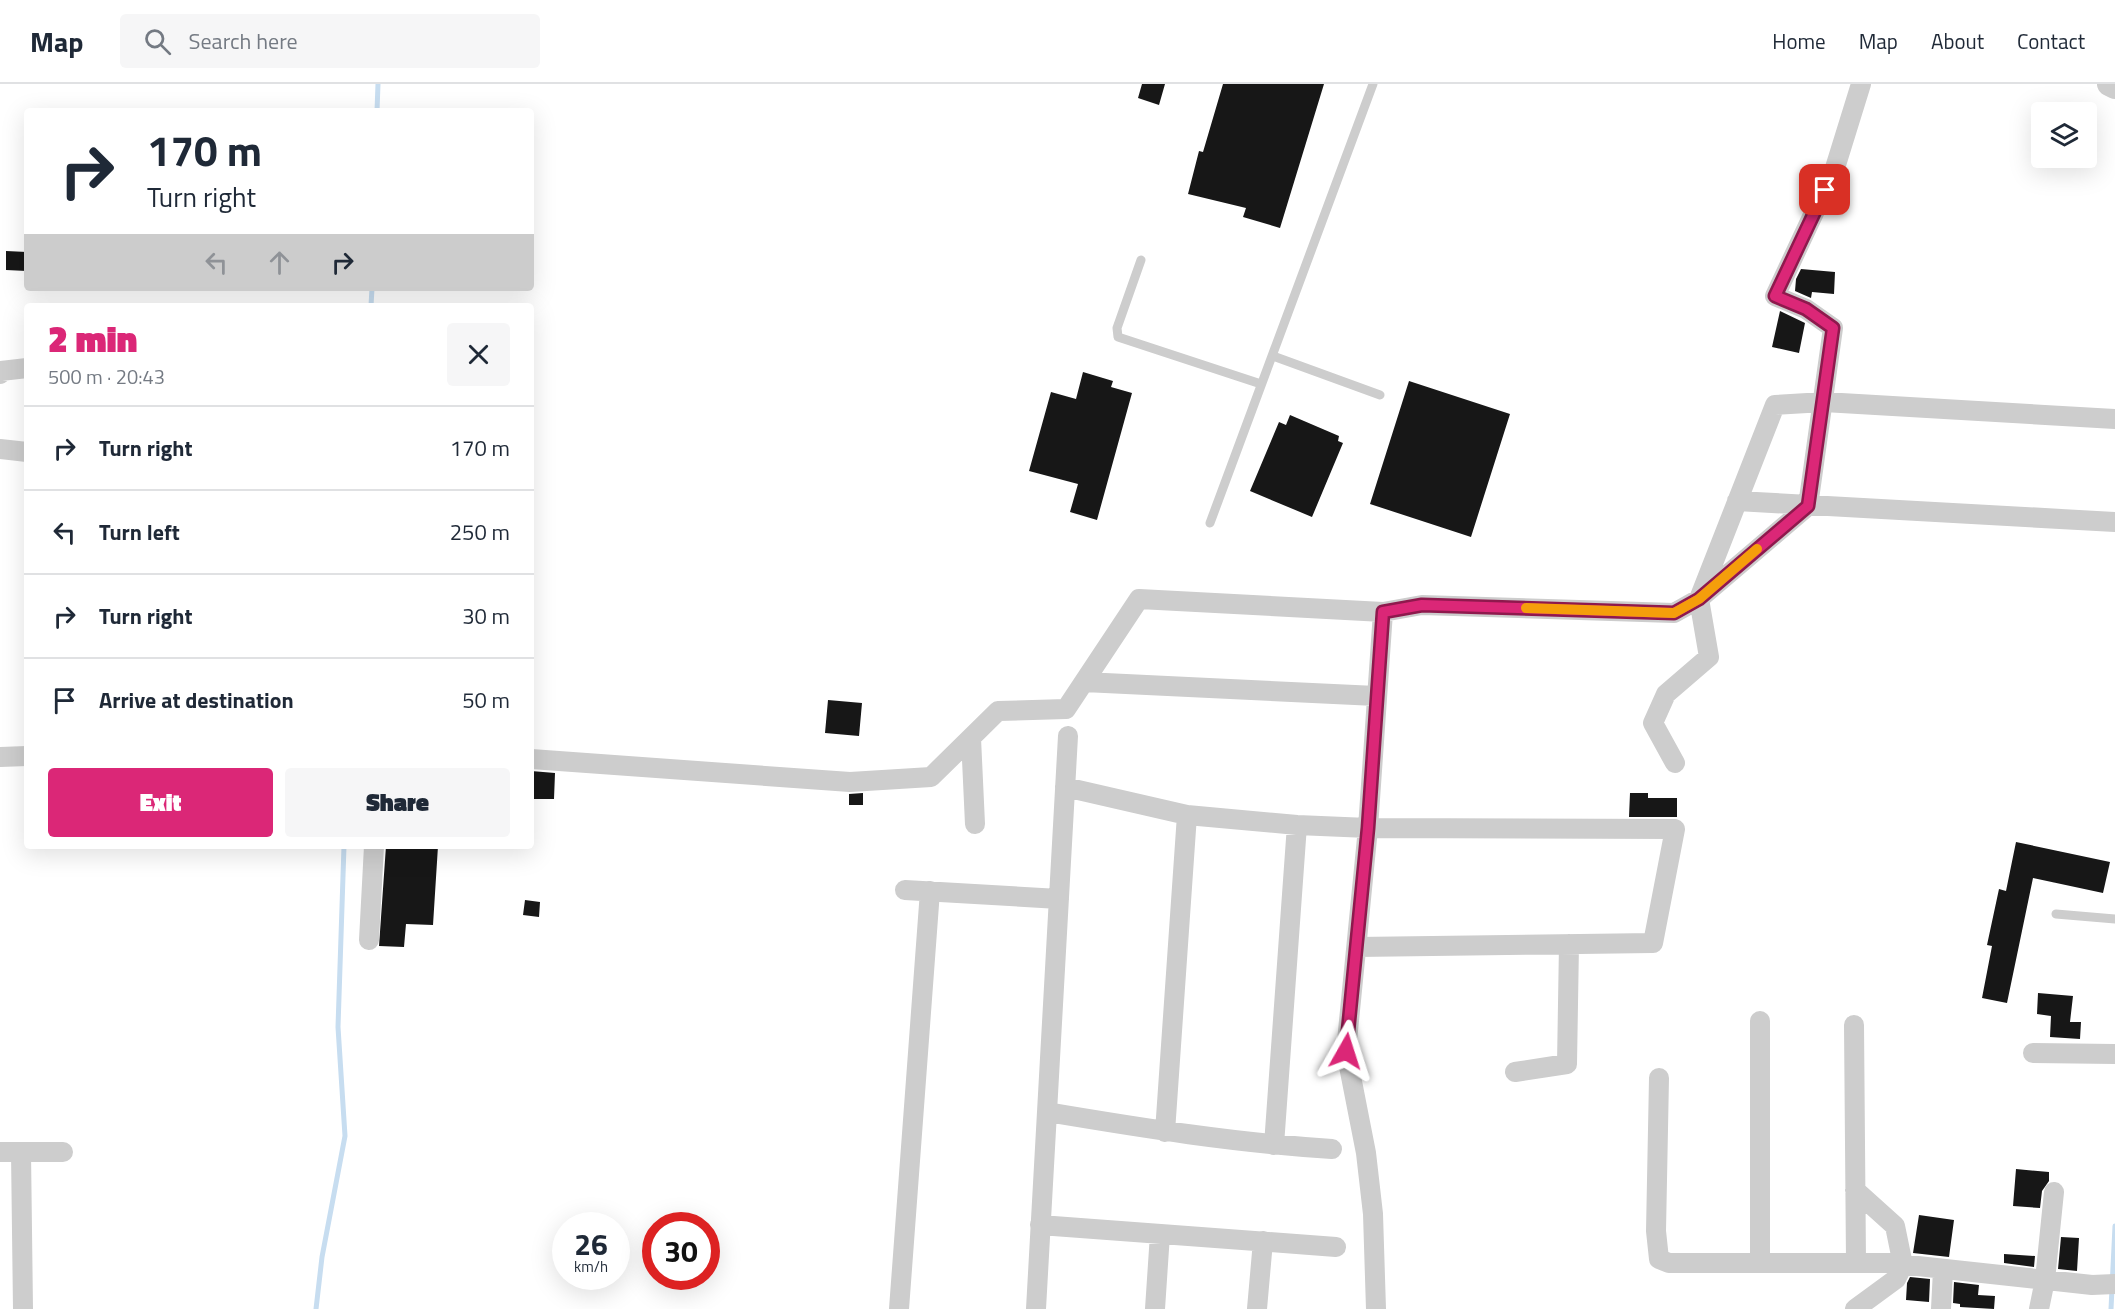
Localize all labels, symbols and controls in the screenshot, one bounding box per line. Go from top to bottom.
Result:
search box [120,14,540,68]
text: Map [30,20,84,63]
text: Search here [189,24,298,58]
icon: search [141,25,174,58]
text: Home [1772,25,1826,57]
text: Map [1859,25,1898,57]
text: About [1931,25,1984,57]
text: Contact [2017,25,2085,57]
map controls [2031,102,2097,168]
button: layers [2031,102,2097,168]
text: 170 m [147,118,262,182]
icon: right [48,132,126,210]
pin [1799,164,1850,215]
icon: arrive [1808,173,1841,206]
text: Turn right [147,176,256,217]
icon: left [200,246,233,279]
icon: ahead [263,246,296,279]
icon: right [326,246,359,279]
text: 2 min [48,311,137,366]
button: close [447,323,510,386]
text: 500 m · 20:43 [48,361,165,392]
text: Turn right [99,431,193,465]
text: 170 m [450,431,510,465]
icon: right [48,432,81,465]
text: Turn left [99,515,180,549]
text: 250 m [450,515,510,549]
icon: left [48,516,81,549]
text: Turn right [99,599,193,633]
text: 30 m [462,599,510,633]
icon: right [48,600,81,633]
text: Arrive at destination [99,683,294,717]
text: 50 m [462,683,510,717]
icon: arrive [48,684,81,717]
button: Exit [48,768,273,837]
button: Share [285,768,510,837]
position arrow [1314,1019,1378,1083]
speed limit sign: 30 [642,1212,720,1290]
text: 26 [574,1221,608,1267]
text: km/h [574,1255,608,1278]

